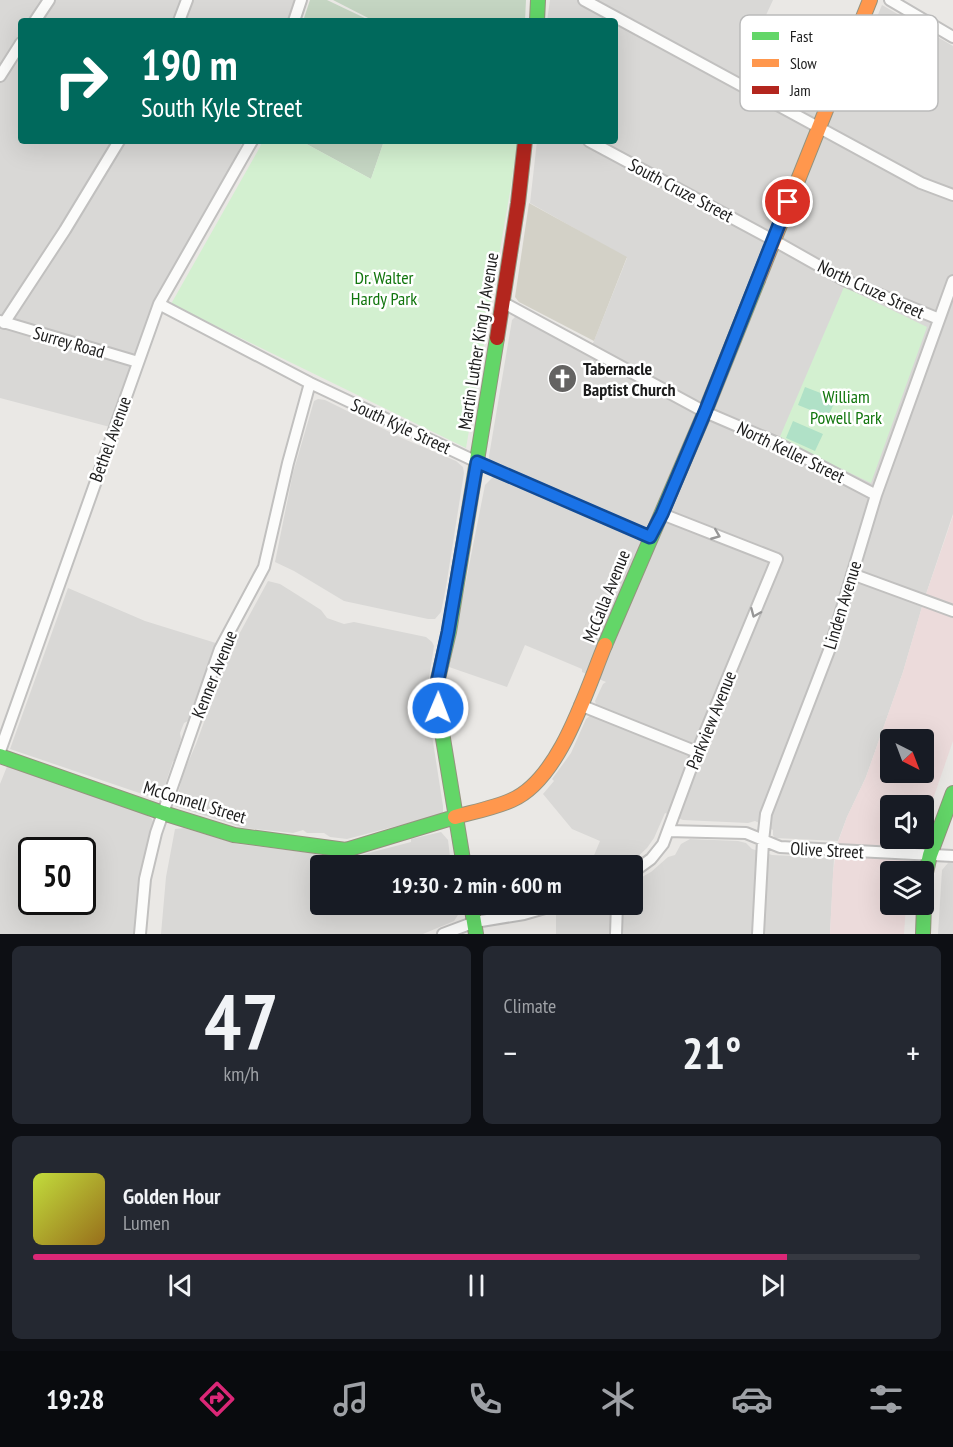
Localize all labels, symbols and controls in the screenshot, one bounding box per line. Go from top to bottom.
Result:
legend [740,15,938,111]
text: Fast [790,26,813,46]
text: 190 m [141,37,238,92]
icon: right [42,42,120,120]
text: Slow [790,53,817,73]
text: Jam [789,80,811,100]
text: South Kyle Street [141,90,302,124]
street label: South Cruze Street [625,153,737,227]
pin [762,176,813,227]
icon: arrive [771,185,804,218]
street label: Martin Luther King Jr Avenue [453,251,503,431]
street label: North Cruze Street [814,254,928,324]
park label: Dr. Walter Hardy Park [351,266,417,310]
street label: Surrey Road [31,321,107,363]
place label: Tabernacle Baptist Church [583,357,676,401]
church icon: Tabernacle Baptist Church [546,362,578,394]
park label: William Powell Park [810,385,882,429]
street label: Bethel Avenue [84,393,136,485]
street label: South Kyle Street [347,393,455,459]
street label: North Keller Street [733,416,849,488]
one-way arrow [710,528,721,540]
street label: McCalla Avenue [577,546,635,646]
street label: Linden Avenue [818,558,866,652]
one-way arrow [750,607,762,618]
street label: Kenner Avenue [186,627,242,721]
street label: Parkview Avenue [681,667,741,773]
position arrow [406,676,470,740]
north arrow [880,729,934,783]
map controls [880,729,934,915]
street label: McConnell Street [141,775,249,829]
button: sound [880,795,934,849]
speed limit sign: 50 [18,837,96,915]
street label: Olive Street [790,837,864,863]
button: layers [880,861,934,915]
text: 19:30 · 2 min · 600 m [391,871,562,899]
text: 47 [204,971,279,1072]
text: Climate [504,993,556,1019]
text: 21° [682,1023,741,1081]
text: − [504,1031,517,1074]
text: + [906,1031,920,1074]
text: km/h [224,1061,259,1087]
text: Golden Hour [123,1182,221,1210]
text: Lumen [123,1210,170,1236]
icon: previous [164,1269,197,1302]
icon: pause [460,1269,493,1302]
icon: next [756,1269,789,1302]
icon: directions [196,1378,238,1420]
icon: music [330,1378,372,1420]
icon: phone [464,1378,506,1420]
icon: climate [597,1378,639,1420]
icon: car [731,1378,773,1420]
icon: filters [865,1378,907,1420]
text: 19:28 [46,1382,104,1416]

